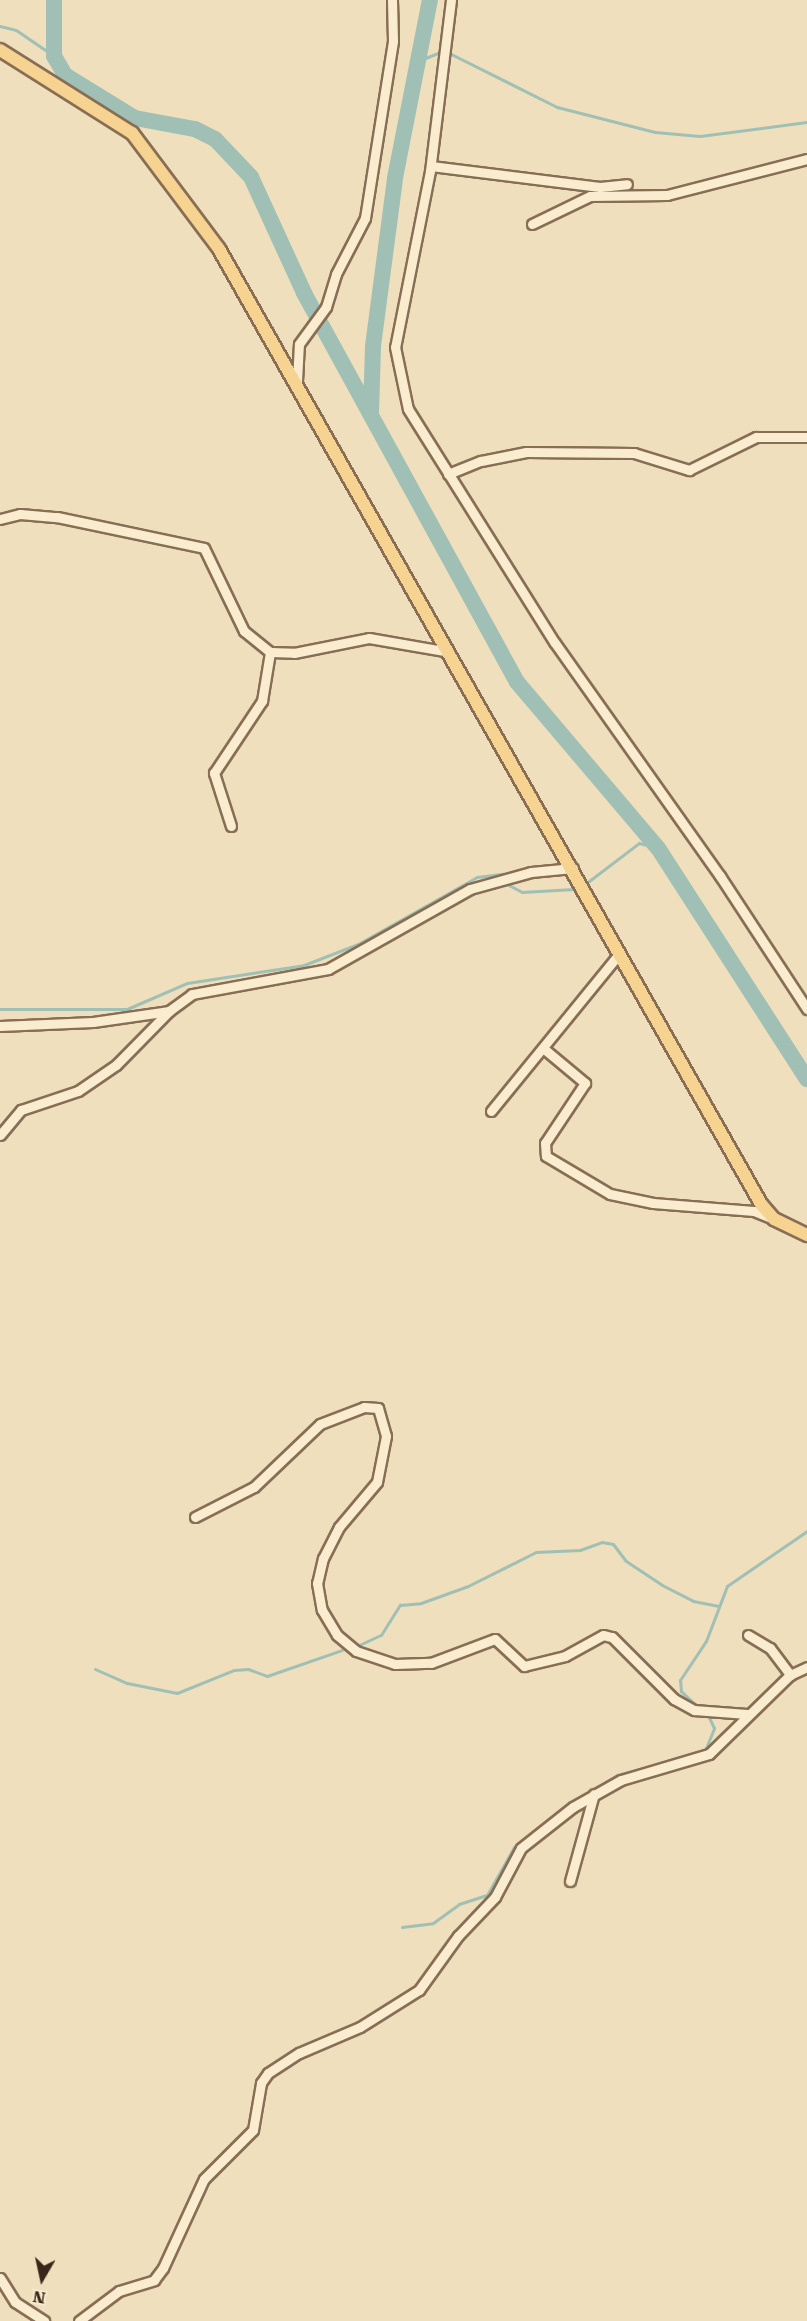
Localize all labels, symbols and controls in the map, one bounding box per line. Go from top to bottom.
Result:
north arrow [12,2249,72,2309]
text: N [32,2287,47,2308]

